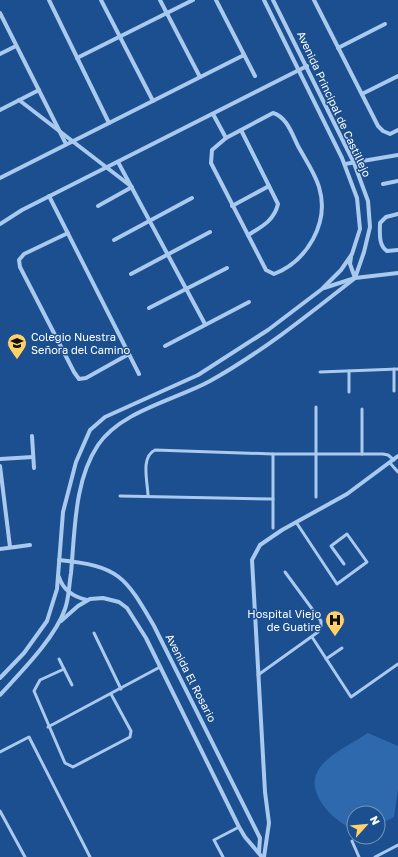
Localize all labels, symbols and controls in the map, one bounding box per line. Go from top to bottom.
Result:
street label: Avenida Principal de Castillejo [295,29,374,179]
place label: Colegio Nuestra Señora del Camino [31,330,130,356]
school or university icon: Colegio Nuestra Señora del Camino [6,332,28,360]
place label: Hospital Viejo de Guatire [247,607,321,633]
hospital icon: Hospital Viejo de Guatire [324,609,346,637]
street label: Avenida El Rosario [164,631,220,724]
north arrow [346,805,386,845]
text: N [368,814,383,827]

